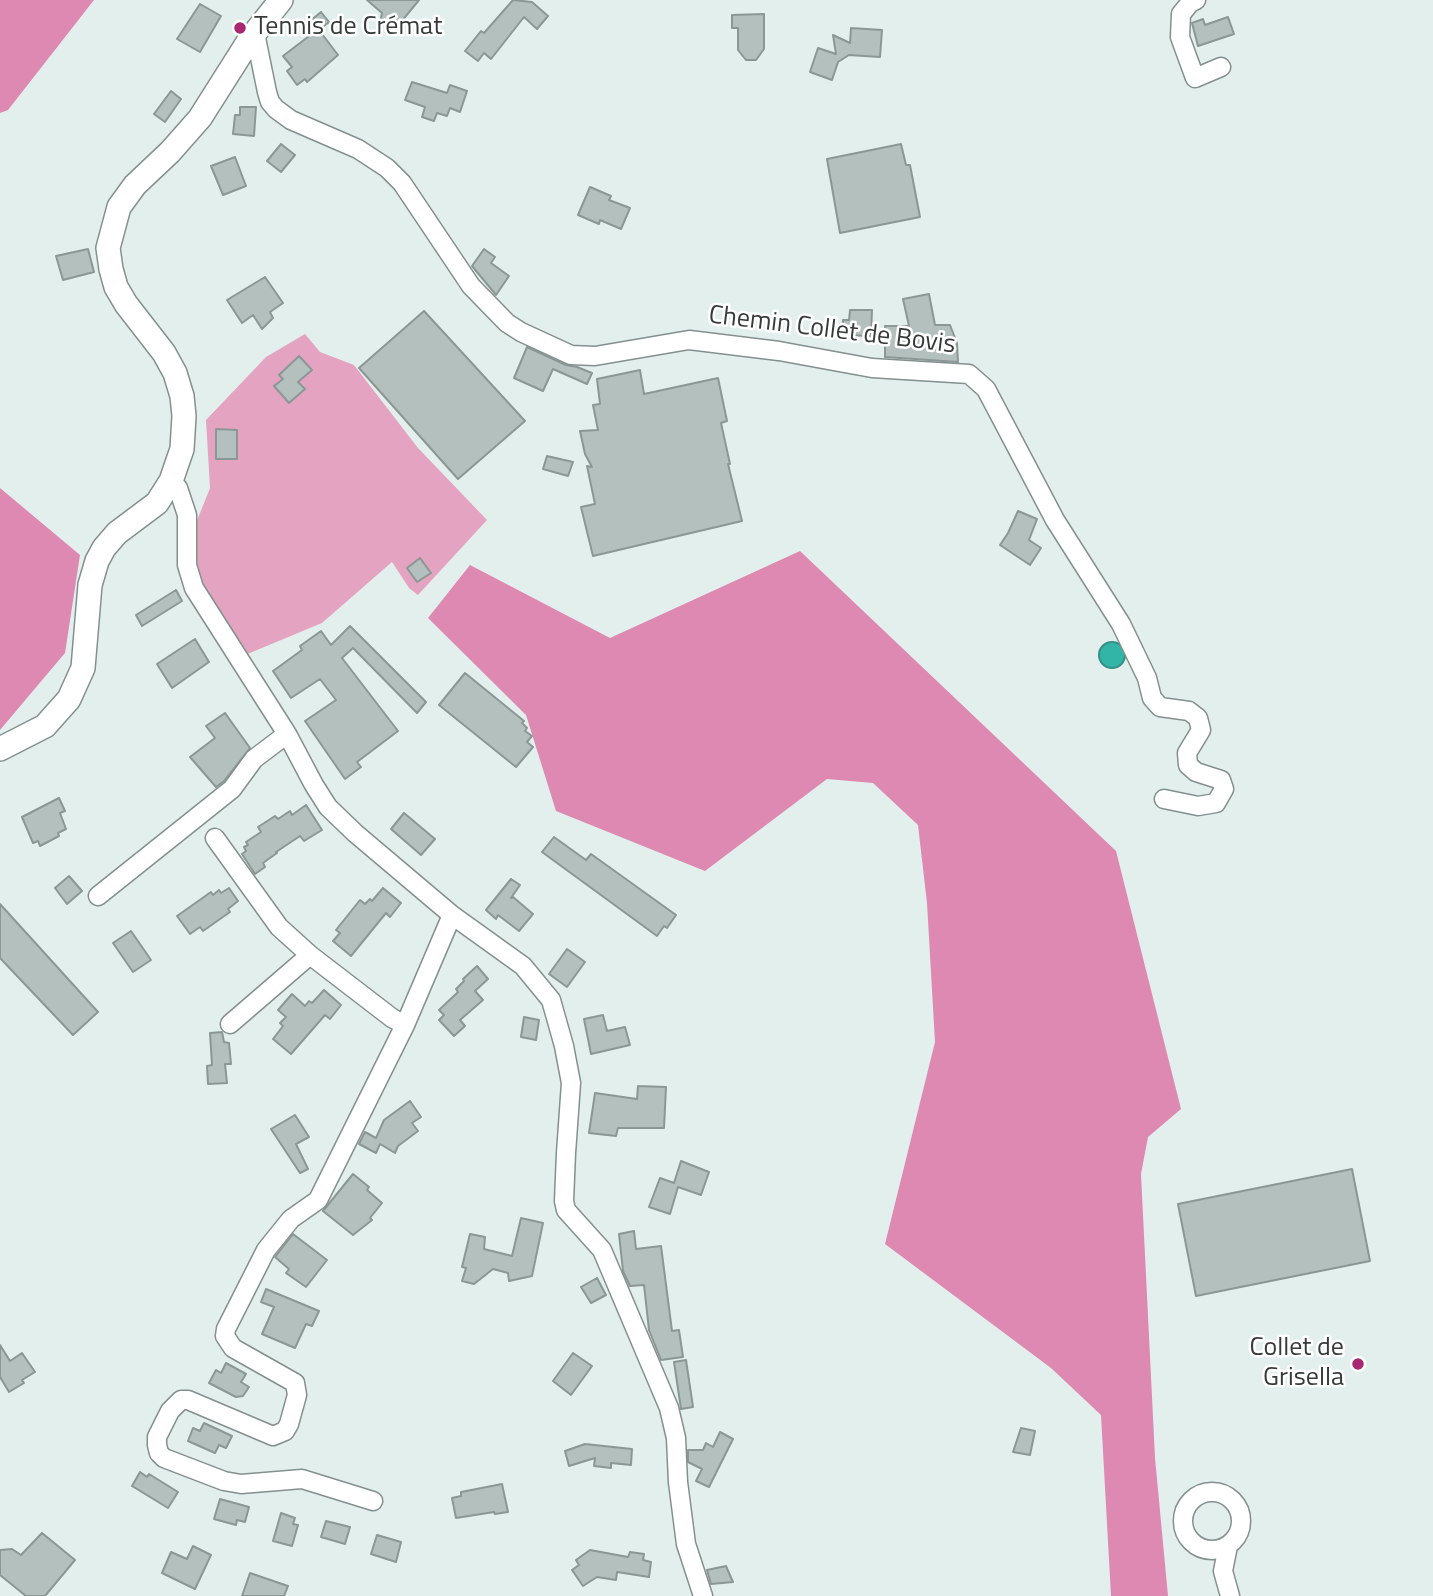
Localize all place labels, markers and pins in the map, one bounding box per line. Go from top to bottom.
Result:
place label: Tennis de Crémat [254,12,442,44]
marker: Tennis de Crémat [232,20,248,36]
place label: Collet de Grisella [1250,1333,1344,1394]
marker: Collet de Grisella [1350,1356,1366,1372]

